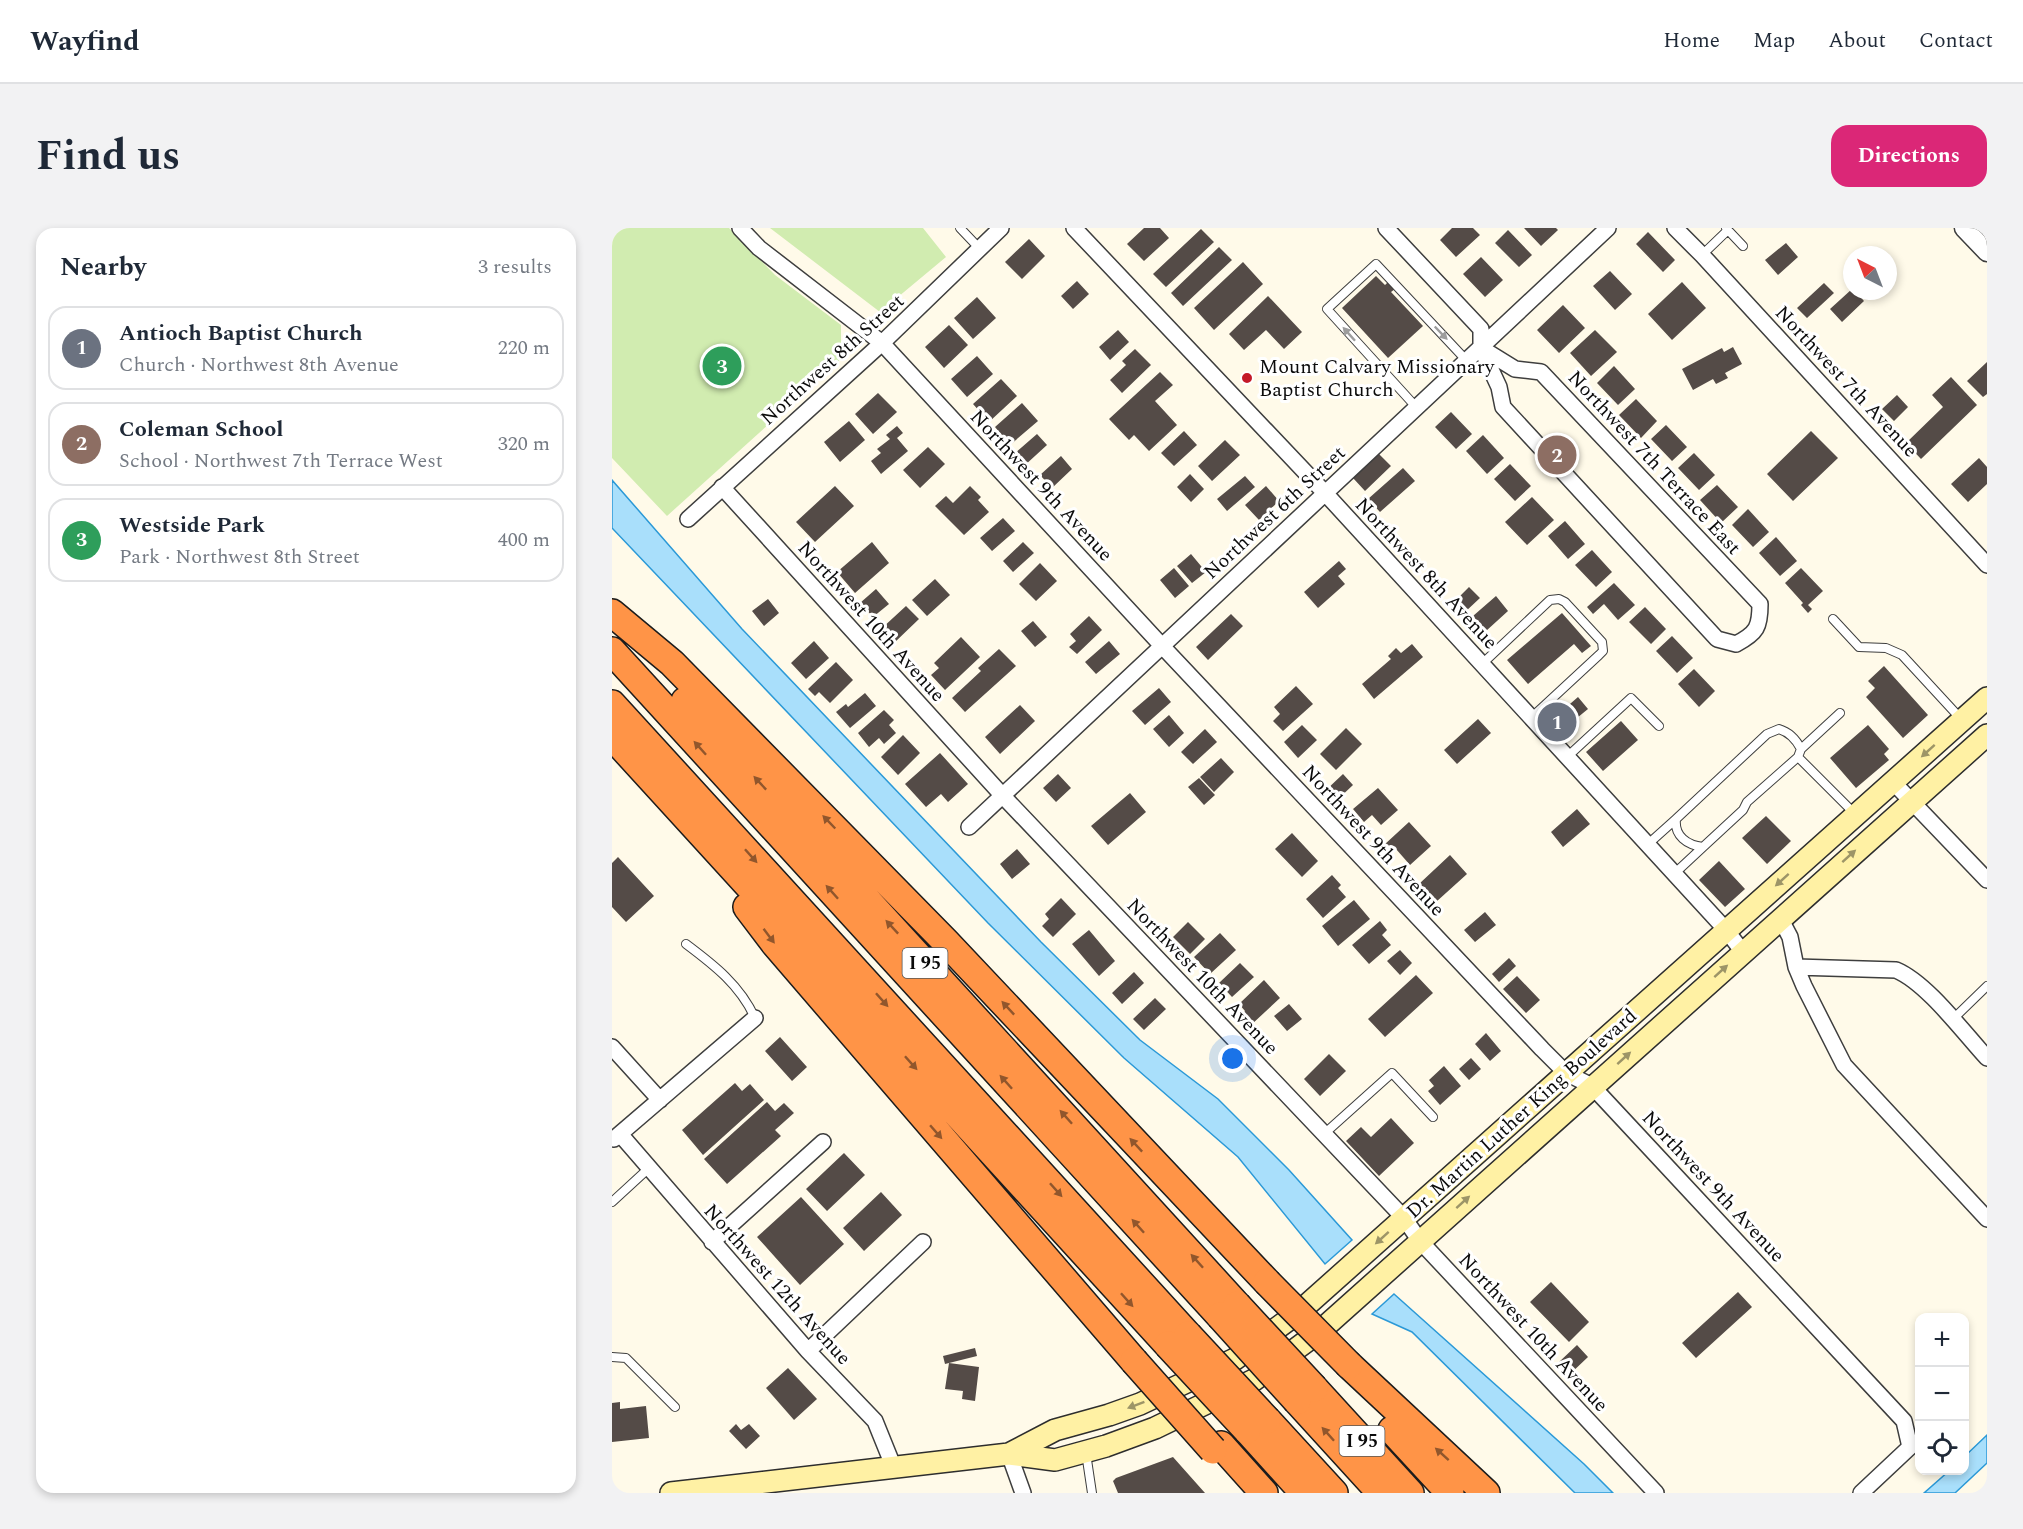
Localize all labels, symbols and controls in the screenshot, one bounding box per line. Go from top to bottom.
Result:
text: Wayfind [30,20,139,63]
text: Home [1663,25,1720,57]
text: Map [1753,25,1795,57]
text: About [1828,25,1886,57]
text: Contact [1919,25,1993,57]
text: Find us [36,125,180,188]
button: Directions [1831,125,1987,187]
north arrow [1843,246,1897,300]
text: Nearby [60,247,146,287]
text: 3 results [478,252,552,282]
street label: Northwest 8th Street [754,287,911,433]
street label: Northwest 7th Avenue [1768,299,1925,464]
text: Antioch Baptist Church [119,317,363,350]
one-way arrow [1434,326,1448,340]
one-way arrow [1343,327,1356,342]
text: 1 [76,333,87,363]
text: 220 m [498,333,550,363]
pin: 3 [702,344,742,388]
text: Church · Northwest 8th Avenue [119,350,399,380]
place label: Mount Calvary Missionary Baptist Church [1259,352,1496,405]
street label: Northwest 7th Terrace East [1560,364,1748,562]
marker: Mount Calvary Missionary Baptist Church [1240,371,1254,385]
street label: Northwest 9th Avenue [963,403,1120,568]
text: Coleman School [119,413,284,446]
text: 2 [76,429,87,459]
text: 320 m [498,429,550,459]
pin: 2 [1538,432,1576,478]
street label: Northwest 6th Street [1197,439,1352,587]
text: School · Northwest 7th Terrace West [119,446,443,476]
street label: Northwest 8th Avenue [1348,491,1505,656]
text: Westside Park [119,509,265,542]
text: 3 [76,525,87,555]
text: 400 m [498,525,550,555]
street label: Northwest 10th Avenue [790,534,952,709]
text: Park · Northwest 8th Street [119,542,360,572]
pin: 1 [1538,700,1576,744]
one-way arrow [694,741,707,756]
one-way arrow [1921,744,1936,757]
street label: Northwest 9th Avenue [1295,758,1452,923]
one-way arrow [753,776,767,791]
one-way arrow [822,816,836,830]
one-way arrow [744,848,757,863]
one-way arrow [1841,850,1856,863]
one-way arrow [1775,873,1790,886]
one-way arrow [825,884,839,899]
street label: Northwest 10th Avenue [1119,891,1285,1062]
one-way arrow [886,920,899,935]
one-way arrow [762,928,774,943]
road number: I 95 [902,948,948,978]
one-way arrow [1713,965,1728,978]
one-way arrow [875,992,888,1007]
one-way arrow [1001,1000,1015,1015]
street label: Dr. Martin Luther King Boulevard [1399,1002,1644,1226]
your location [1218,1044,1247,1073]
one-way arrow [1616,1052,1631,1065]
one-way arrow [904,1055,917,1070]
one-way arrow [1000,1075,1013,1090]
street label: Northwest 9th Avenue [1635,1104,1792,1269]
one-way arrow [1059,1110,1073,1125]
one-way arrow [929,1124,942,1139]
one-way arrow [1129,1138,1143,1153]
one-way arrow [1049,1182,1062,1197]
one-way arrow [1455,1196,1470,1209]
street label: Northwest 12th Avenue [696,1197,858,1372]
one-way arrow [1132,1219,1145,1234]
one-way arrow [1374,1231,1389,1245]
street label: Northwest 10th Avenue [1451,1246,1615,1419]
one-way arrow [1190,1254,1204,1269]
one-way arrow [1120,1292,1133,1307]
map controls [1915,1313,1969,1475]
button: + [1915,1313,1969,1367]
button: − [1915,1367,1969,1421]
one-way arrow [1127,1401,1145,1410]
button: locate [1915,1421,1969,1475]
road number: I 95 [1340,1426,1384,1456]
one-way arrow [1321,1427,1335,1442]
one-way arrow [1435,1448,1450,1461]

